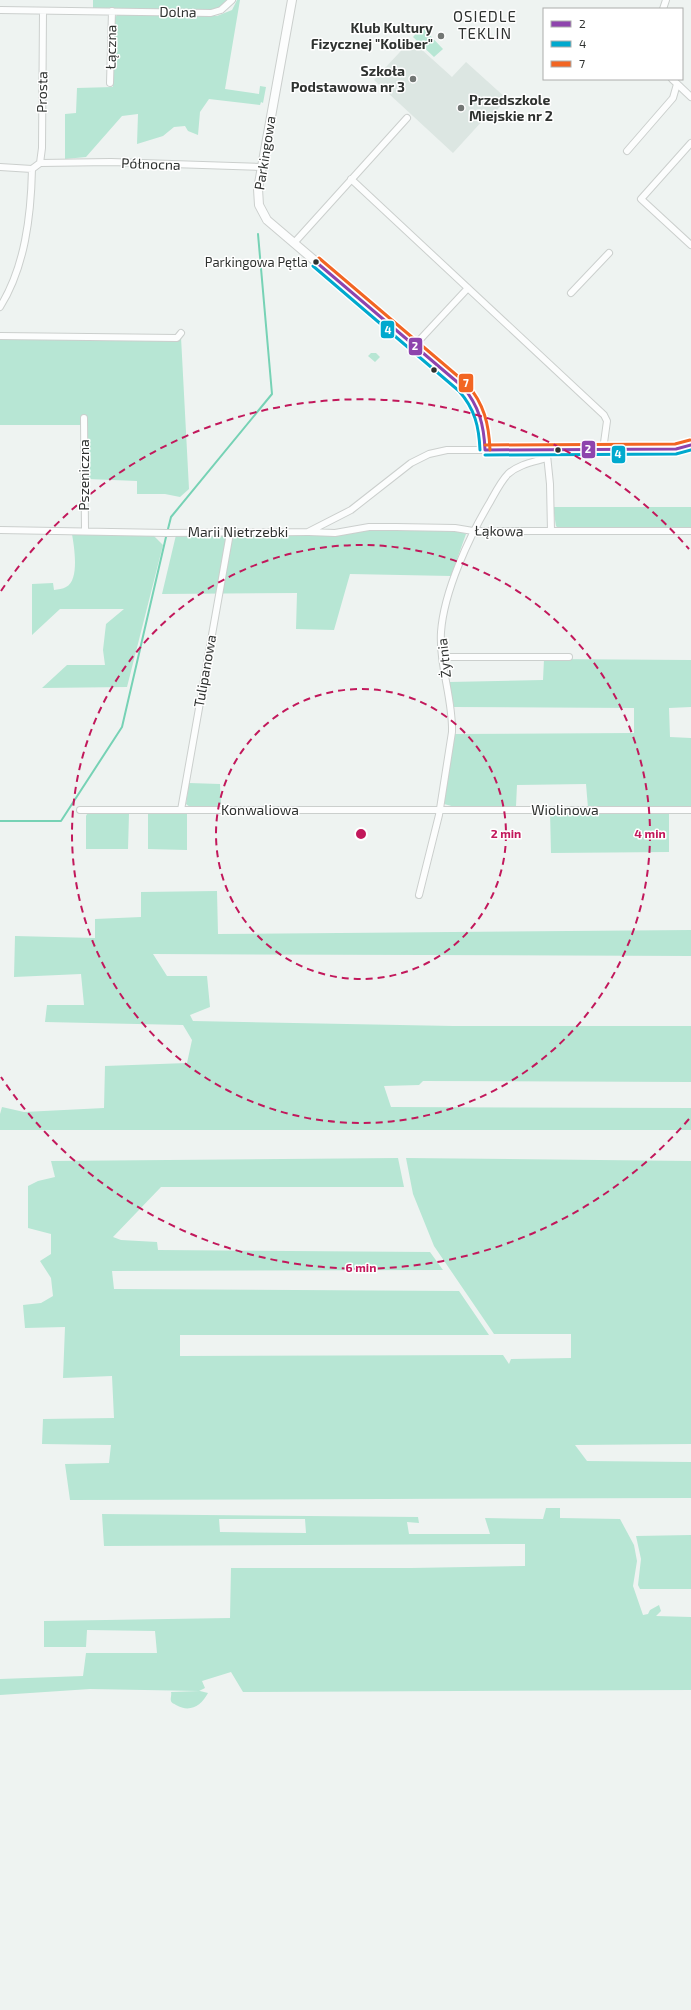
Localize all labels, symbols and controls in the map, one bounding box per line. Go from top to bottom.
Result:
street label: Dolna [159,3,197,20]
district label: OSIEDLE TEKLIN [453,7,517,42]
legend [543,8,683,80]
text: 2 [579,16,586,30]
place label: Klub Kultury Fizycznej "Koliber" [311,19,433,52]
street label: Łączna [102,24,119,70]
marker: Klub Kultury Fizycznej "Koliber" [436,31,446,41]
text: 4 [579,36,586,50]
text: 7 [579,56,585,70]
place label: Szkoła Podstawowa nr 3 [291,62,405,95]
street label: Prosta [33,71,50,113]
marker: Szkoła Podstawowa nr 3 [408,74,418,84]
place label: Przedszkole Miejskie nr 2 [469,91,553,124]
marker: Przedszkole Miejskie nr 2 [456,103,466,113]
street label: Parkingowa [250,115,279,191]
street label: Północna [121,154,181,173]
place label: Parkingowa Pętla [205,254,308,270]
marker: Parkingowa Pętla [311,257,321,267]
line badge: 4 [380,320,395,339]
text: 4 [384,323,392,336]
line badge: 2 [408,337,423,356]
text: 2 [412,339,418,352]
unlabelled marker [429,365,439,375]
line badge: 7 [458,373,474,393]
text: 7 [463,376,469,389]
street label: Pszeniczna [75,439,92,511]
line badge: 2 [581,440,596,459]
text: 2 [585,442,591,455]
unlabelled marker [553,445,563,455]
line badge: 4 [611,445,626,464]
text: 4 [614,447,622,460]
street label: Łąkowa [474,522,524,539]
street label: Marii Nietrzebki [188,523,288,540]
street label: Tulipanowa [190,633,219,709]
street label: Żytnia [433,637,454,679]
street label: Konwaliowa [221,801,299,818]
street label: Wiolinowa [531,801,599,818]
text: 2 min [491,826,521,840]
text: 4 min [634,826,666,840]
centre of rings [354,827,368,841]
text: 6 min [346,1260,376,1274]

